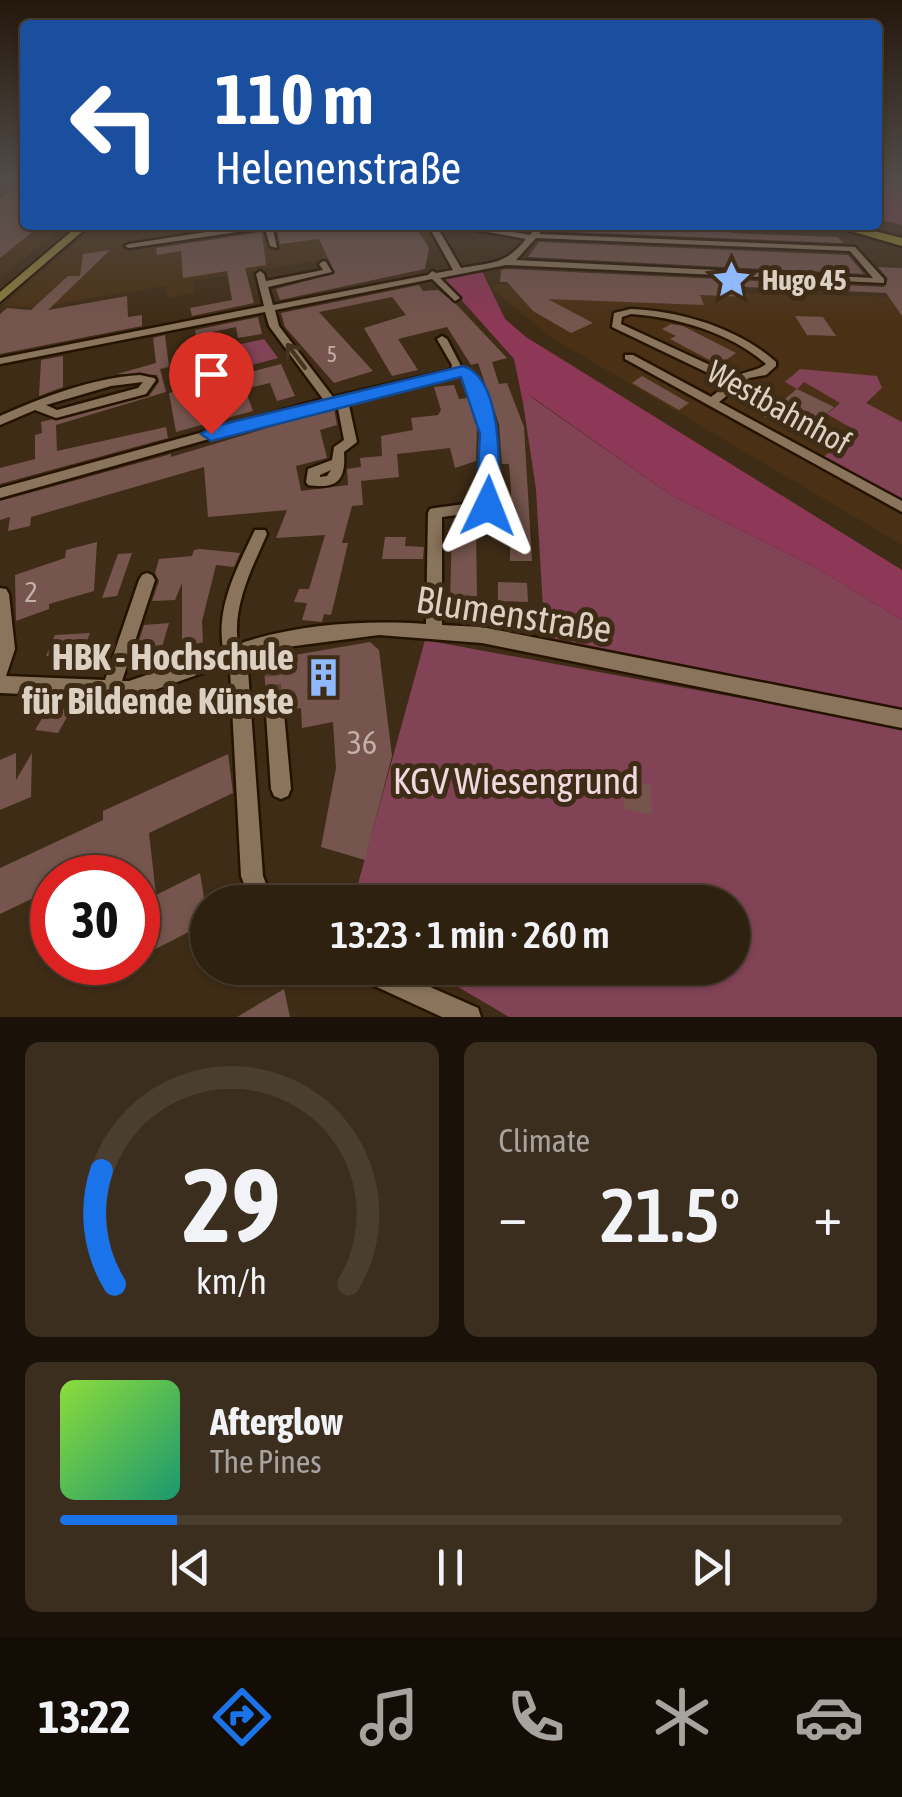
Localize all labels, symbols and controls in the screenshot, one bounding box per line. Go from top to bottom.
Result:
text: 110 m [215,59,374,139]
icon: left [50,60,180,190]
text: Helenenstraße [215,142,461,194]
place icon: Hugo 45 [711,259,753,301]
place label: Hugo 45 [762,264,847,296]
pin [169,332,254,435]
house number: 5 [327,341,337,367]
one-way arrow [285,343,307,369]
icon: arrive [184,347,239,402]
street label: Westbahnhof [701,353,857,462]
position arrow [436,454,540,558]
house number: 2 [24,576,38,608]
street label: Blumenstraße [413,577,615,651]
place label: HBK - Hochschule für Bildende Künste [21,635,294,722]
building icon: HBK - Hochschule für Bildende Künste [303,657,345,699]
house number: 36 [347,724,377,761]
park label: KGV Wiesengrund [393,759,639,802]
speed limit sign: 30 [30,855,160,985]
text: 13:23 · 1 min · 260 m [330,913,610,956]
text: Climate [499,1122,590,1159]
text: 29 [183,1145,281,1264]
text: 21.5° [600,1172,740,1258]
text: − [499,1184,527,1247]
text: + [813,1184,842,1247]
text: km/h [196,1261,267,1302]
text: Afterglow [210,1400,343,1443]
text: The Pines [210,1443,322,1480]
icon: previous [163,1540,218,1595]
icon: pause [423,1540,478,1595]
icon: next [684,1540,739,1595]
icon: directions [207,1682,277,1752]
icon: music [354,1682,424,1752]
icon: phone [501,1682,571,1752]
icon: climate [647,1682,717,1752]
icon: car [794,1682,864,1752]
text: 13:22 [38,1691,131,1743]

